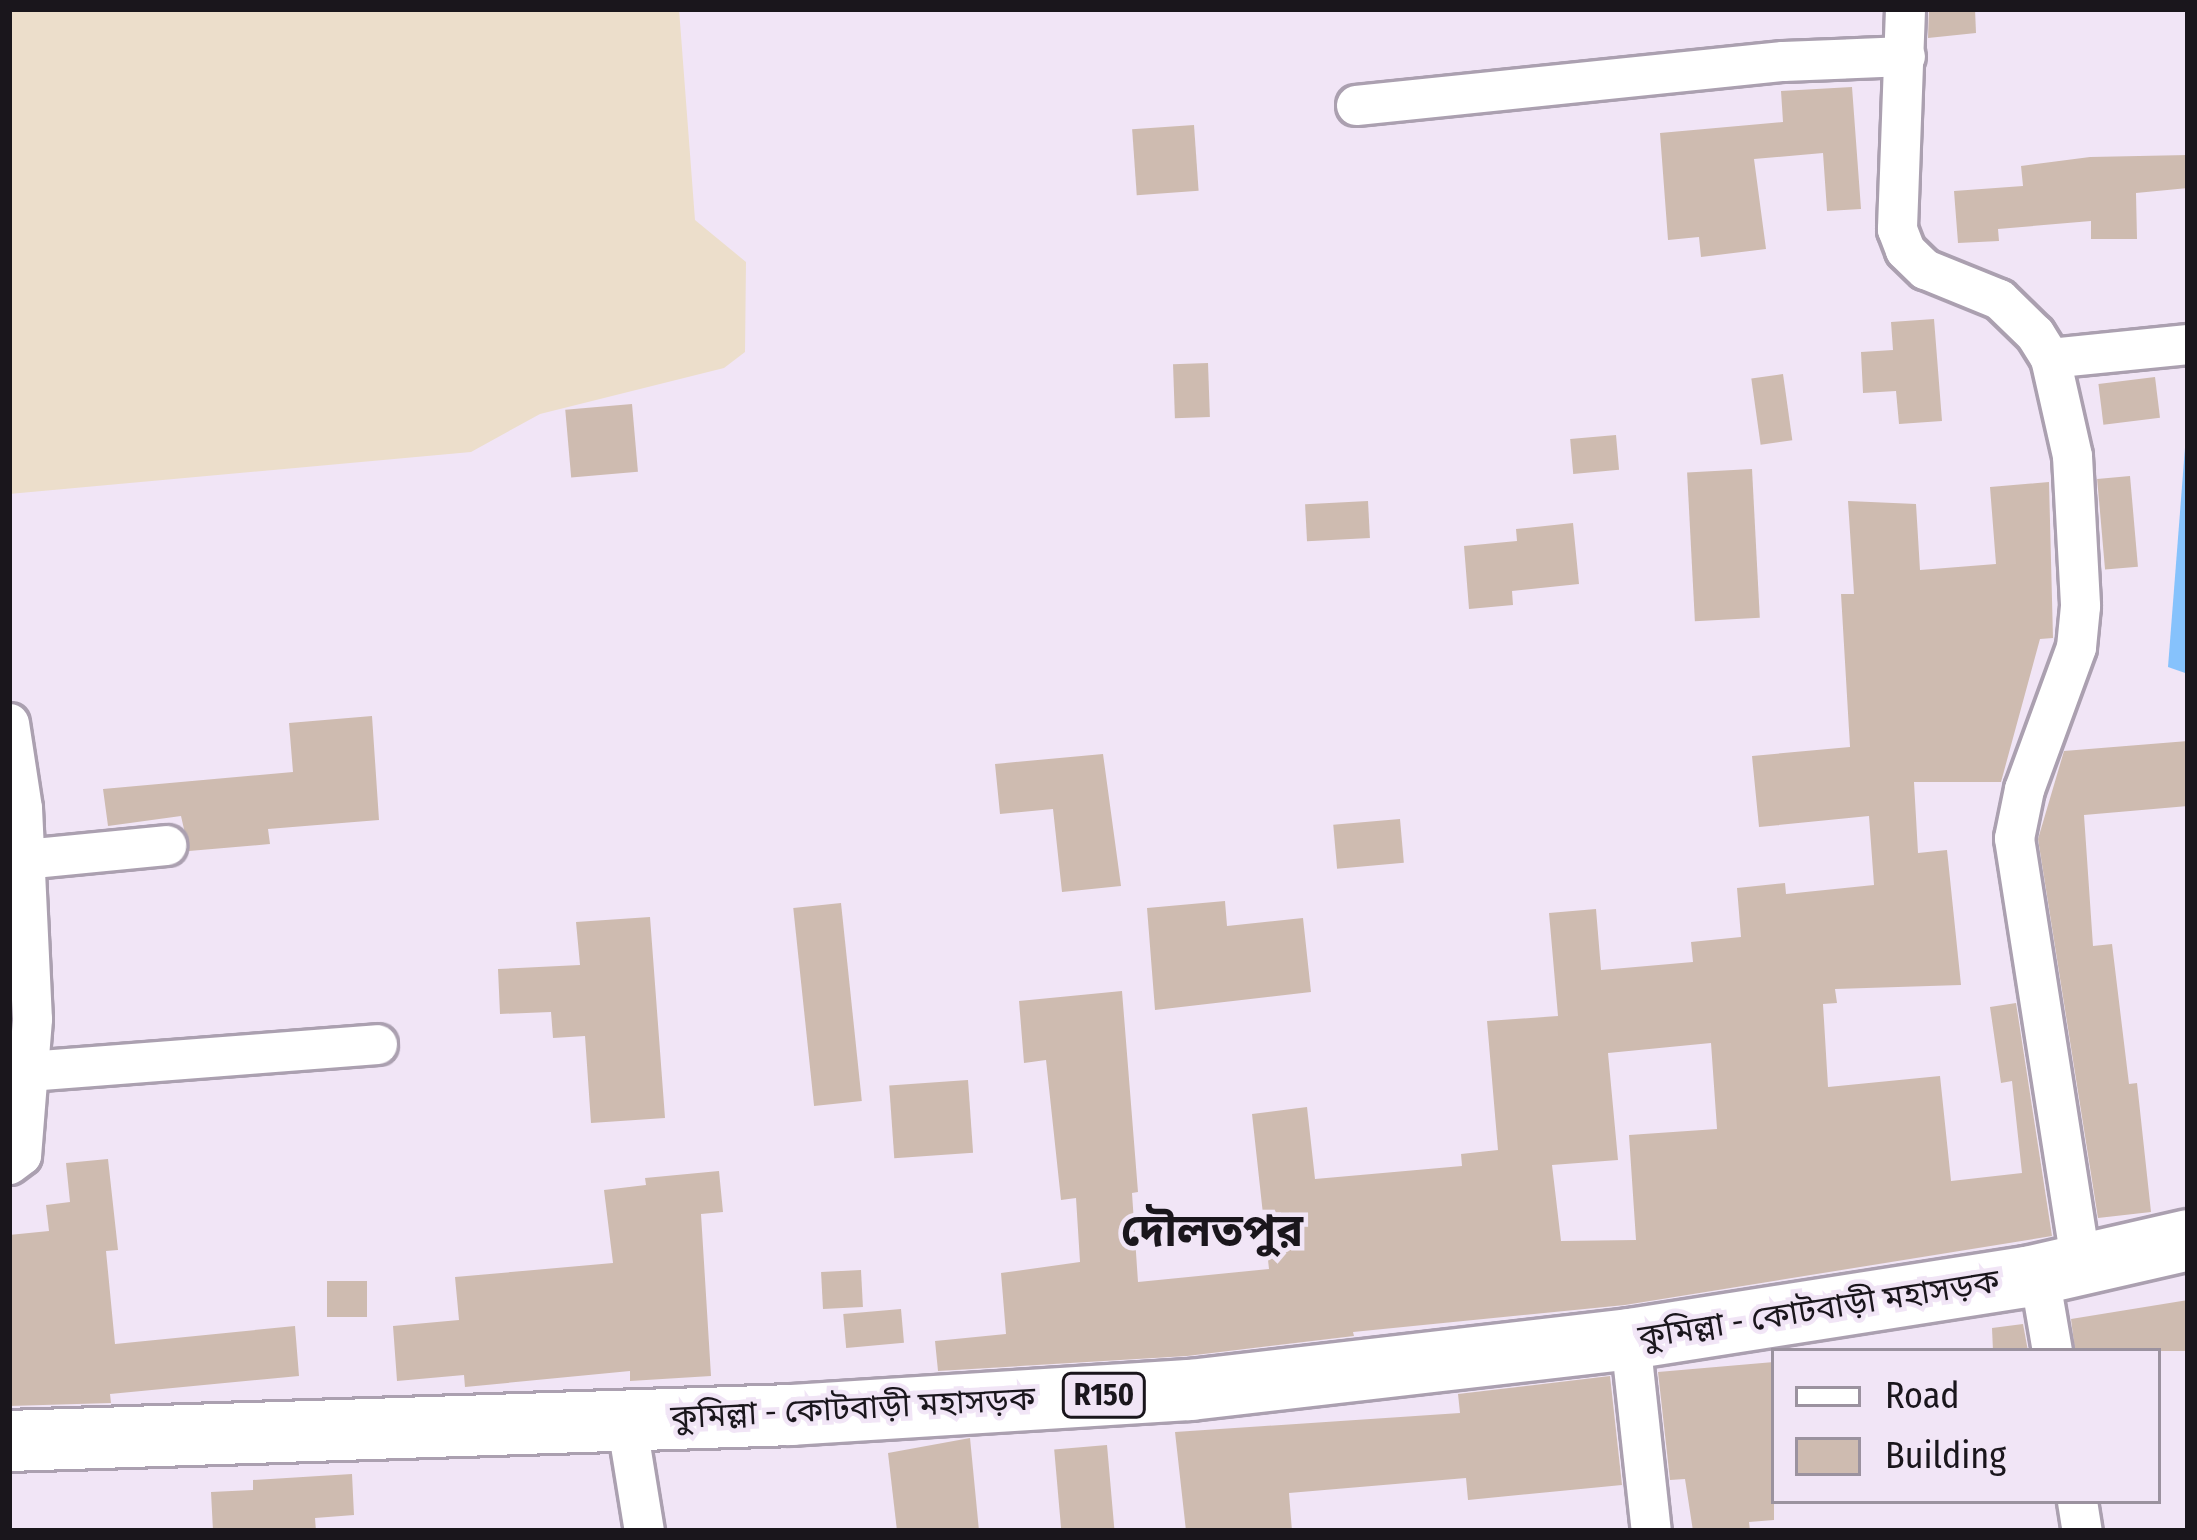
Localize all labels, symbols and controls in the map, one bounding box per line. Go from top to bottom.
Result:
district label: দৌলতপুর [1121,1205,1303,1259]
street label: কুমিল্লা - কোটবাড়ী মহাসড়ক [1636,1262,2002,1358]
legend [1771,1348,2161,1504]
road number: R150 [1059,1371,1149,1419]
text: Road [1885,1374,1960,1418]
street label: কুমিল্লা - কোটবাড়ী মহাসড়ক [670,1380,1036,1438]
text: Building [1885,1434,2006,1478]

